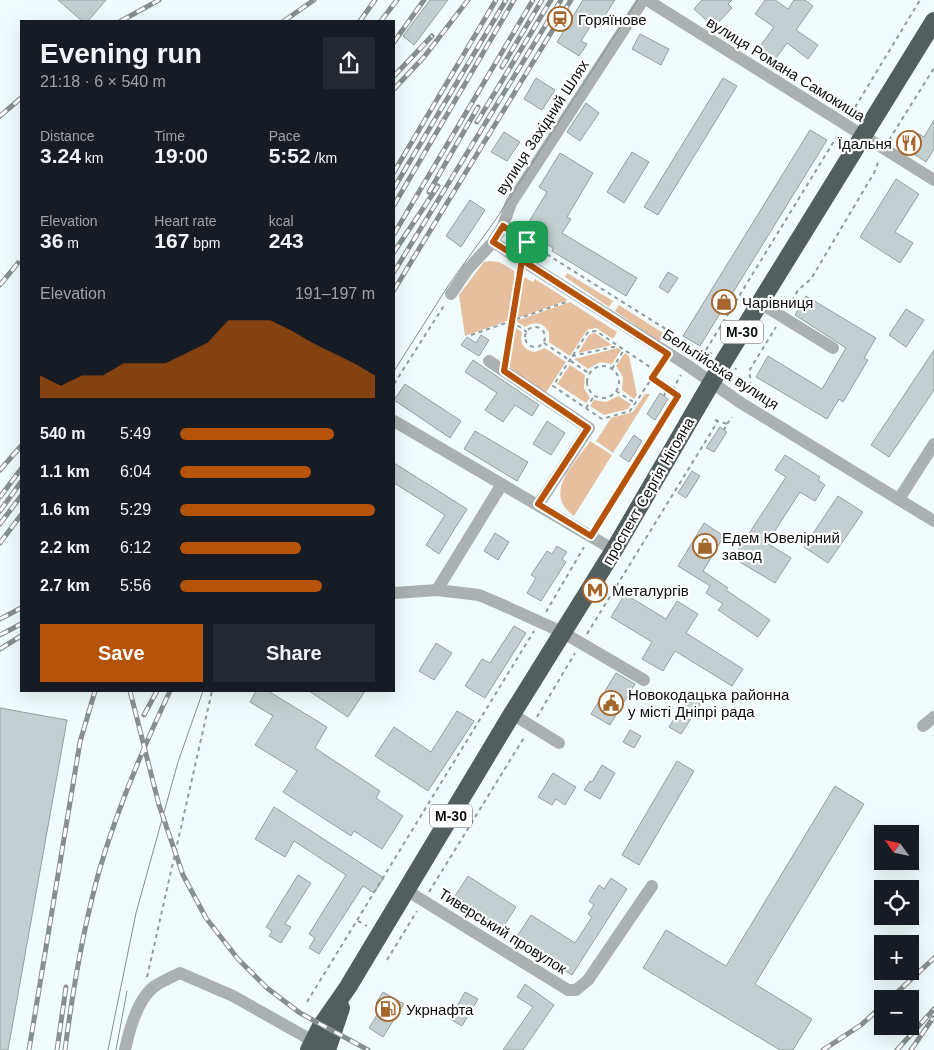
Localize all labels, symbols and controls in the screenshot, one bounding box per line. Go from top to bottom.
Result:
station icon: Горяїнове [547,6,573,32]
place label: Горяїнове [578,11,647,28]
street label: вулиця Романа Самокиша [704,13,869,125]
button: share [323,37,375,89]
text: Evening run [40,38,202,69]
street label: вулиця Західний Шлях [492,56,592,198]
text: 21:18 · 6 × 540 m [40,73,166,90]
text: Distance [40,128,94,144]
text: Time [154,128,185,144]
text: Pace [269,128,301,144]
restaurant icon: Їдальня [896,130,922,156]
place label: Їдальня [838,135,892,152]
text: 3.24 [40,144,81,167]
text: 19:00 [154,144,208,167]
text: 5:52 [269,144,311,167]
text: km [81,150,103,166]
text: /km [311,150,337,166]
text: Elevation [40,213,98,229]
text: Heart rate [154,213,217,229]
text: kcal [269,213,294,229]
pin [506,221,548,263]
icon: arrive [513,228,541,256]
text: 36 [40,229,63,252]
text: 167 [154,229,189,252]
text: 243 [269,229,304,252]
text: m [63,235,79,251]
text: bpm [189,235,221,251]
text: Elevation [40,285,106,302]
text: 191–197 m [295,285,375,302]
shop icon: Чарівниця [711,289,737,315]
place label: Чарівниця [742,294,813,311]
road number: М-30 [721,321,763,344]
street label: Бельгійська вулиця [660,325,782,413]
street label: проспект Сергія Нігояна [599,414,698,568]
text: 540 m [40,425,85,442]
text: 5:49 [120,425,151,442]
text: 1.1 km [40,463,90,480]
text: 6:04 [120,463,151,480]
text: 1.6 km [40,501,90,518]
text: 5:29 [120,501,151,518]
place label: Едем Ювелірний завод [722,529,840,563]
shop icon: Едем Ювелірний завод [692,533,718,559]
text: 2.2 km [40,539,90,556]
text: 6:12 [120,539,151,556]
text: 2.7 km [40,577,90,594]
text: 5:56 [120,577,151,594]
metro station icon: Металургів [582,577,608,603]
place label: Металургів [612,582,689,599]
button: Save [40,624,203,682]
button: Share [213,624,375,682]
place label: Новокодацька районна у місті Дніпрі рада [628,686,790,720]
public building icon: Новокодацька районна у місті Дніпрі рада [598,690,624,716]
road number: М-30 [430,804,472,828]
north arrow [874,825,919,870]
map controls [874,825,919,1035]
button: locate [874,880,919,925]
street label: Тиверський провулок [436,885,570,978]
button: + [874,935,919,980]
button: − [874,990,919,1035]
fuel station icon: Укрнафта [375,996,401,1022]
place label: Укрнафта [406,1001,474,1018]

